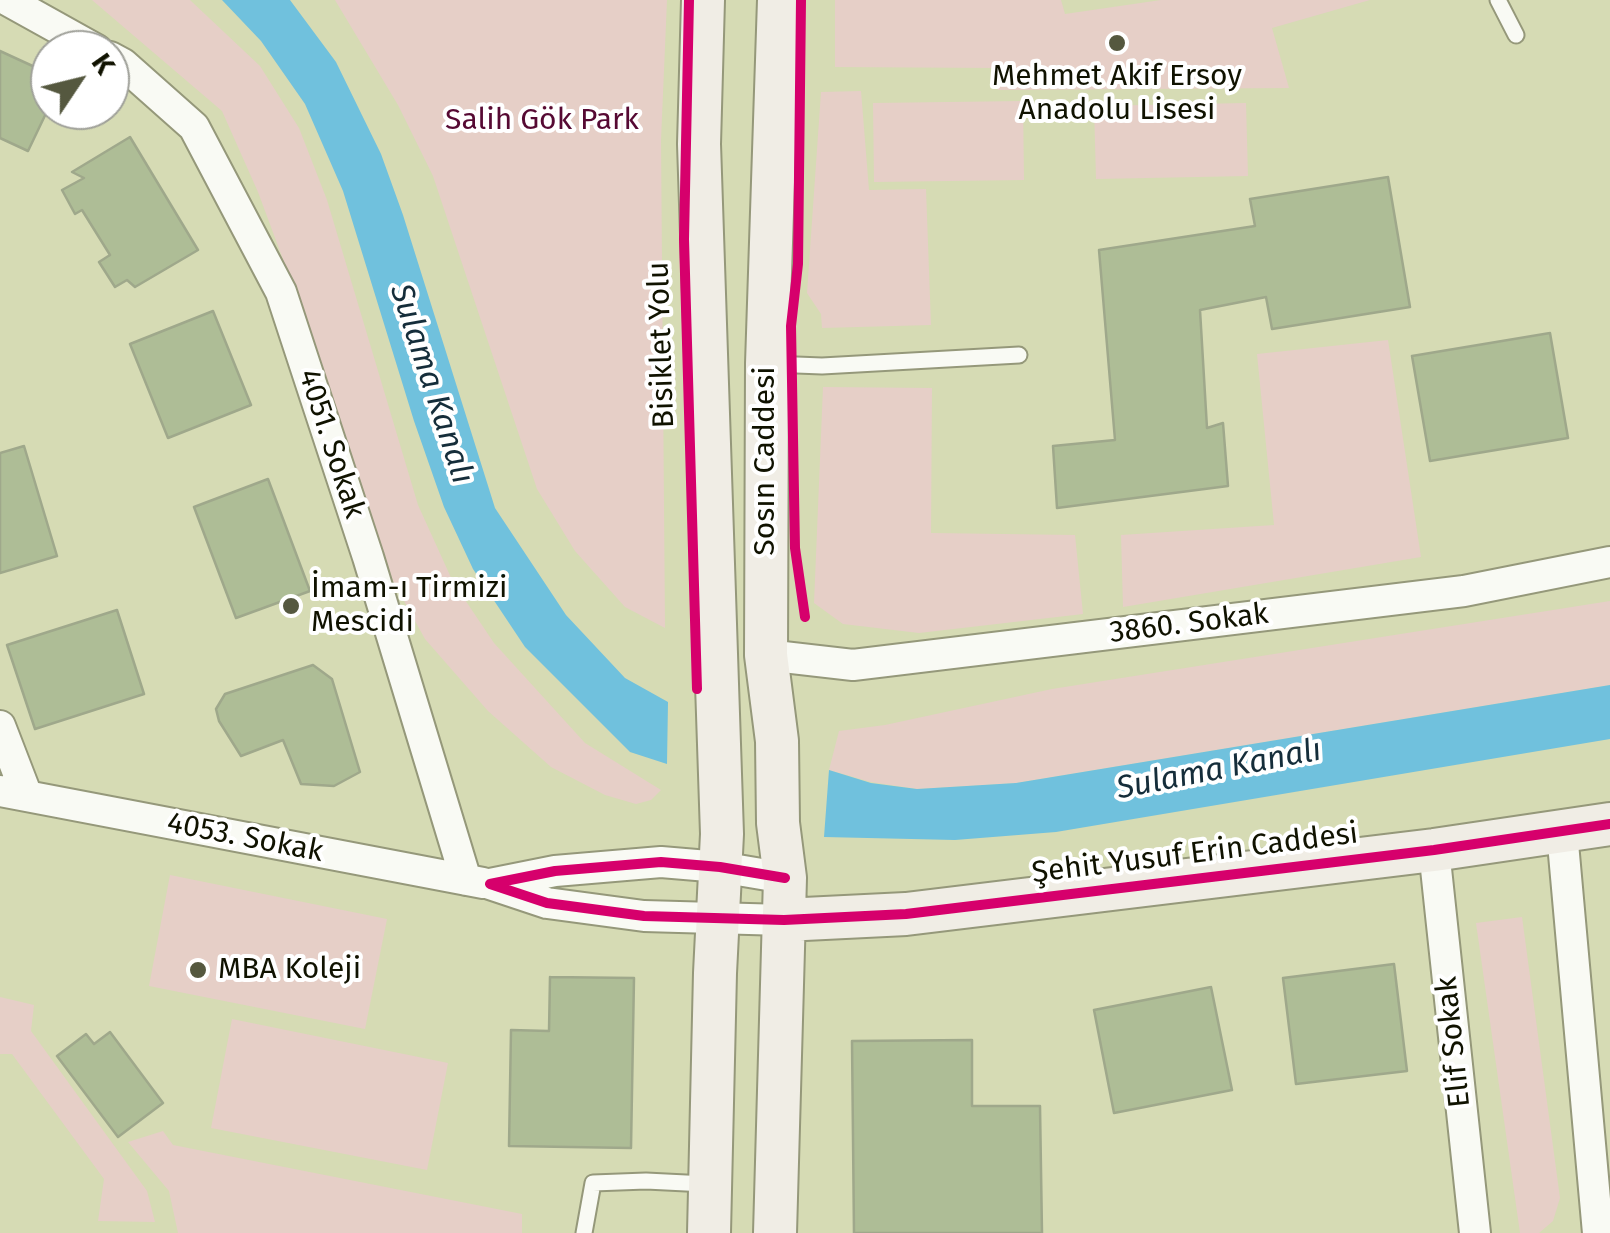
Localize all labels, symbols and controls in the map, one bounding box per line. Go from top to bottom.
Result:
north arrow [30,30,130,130]
marker: Mehmet Akif Ersoy Anadolu Lisesi [1106,32,1128,54]
text: K [85,47,122,80]
place label: Mehmet Akif Ersoy Anadolu Lisesi [992,59,1242,130]
park label: Salih Gök Park [445,103,639,139]
street label: Bisiklet Yolu [641,261,683,429]
water label: Sulama Kanalı [381,279,481,489]
street label: 4051. Sokak [290,365,372,523]
street label: Sosın Caddesi [748,366,784,556]
place label: İmam-ı Tirmizi Mescidi [311,571,507,642]
marker: İmam-ı Tirmizi Mescidi [280,595,302,617]
street label: 3860. Sokak [1107,596,1271,652]
water label: Sulama Kanalı [1113,731,1325,809]
street label: 4053. Sokak [164,805,326,871]
street label: Şehit Yusuf Erin Caddesi [1030,816,1360,892]
place label: MBA Koleji [218,952,361,988]
marker: MBA Koleji [187,959,209,981]
street label: Elif Sokak [1429,975,1479,1109]

